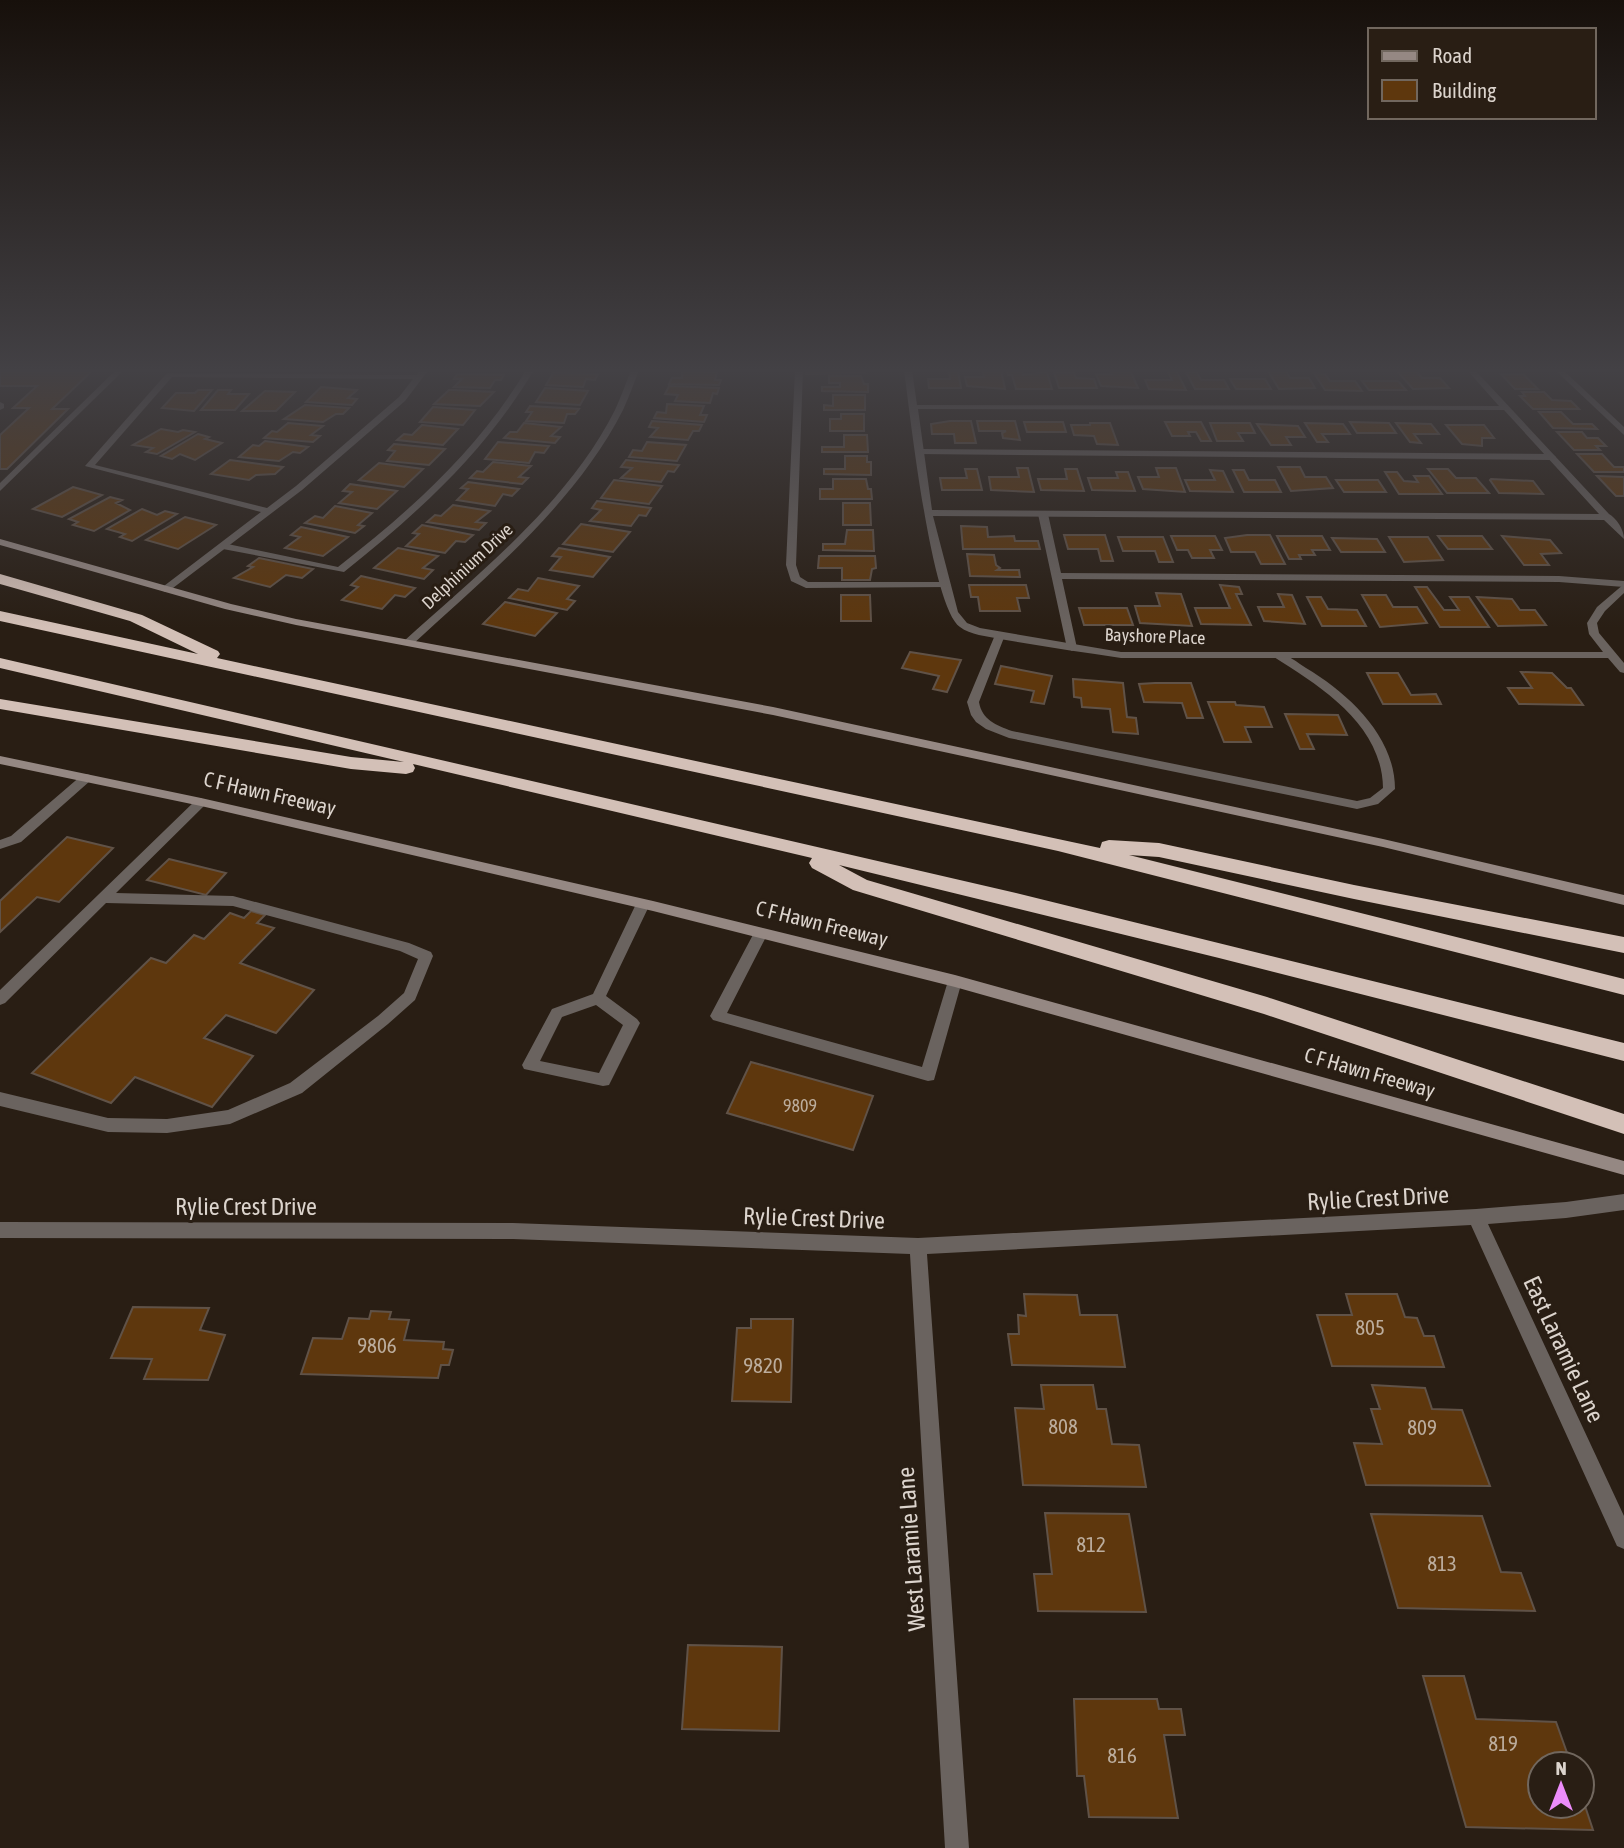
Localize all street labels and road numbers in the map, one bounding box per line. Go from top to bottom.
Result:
street label: Delphinium Drive [417,519,517,613]
street label: Bayshore Place [1104,624,1206,648]
street label: C F Hawn Freeway [202,766,339,820]
street label: C F Hawn Freeway [754,895,891,951]
street label: C F Hawn Freeway [1302,1042,1439,1102]
street label: Rylie Crest Drive [1306,1181,1450,1215]
street label: Rylie Crest Drive [175,1193,317,1220]
street label: Rylie Crest Drive [743,1202,885,1234]
street label: East Laramie Lane [1518,1272,1610,1426]
street label: West Laramie Lane [892,1466,930,1632]

